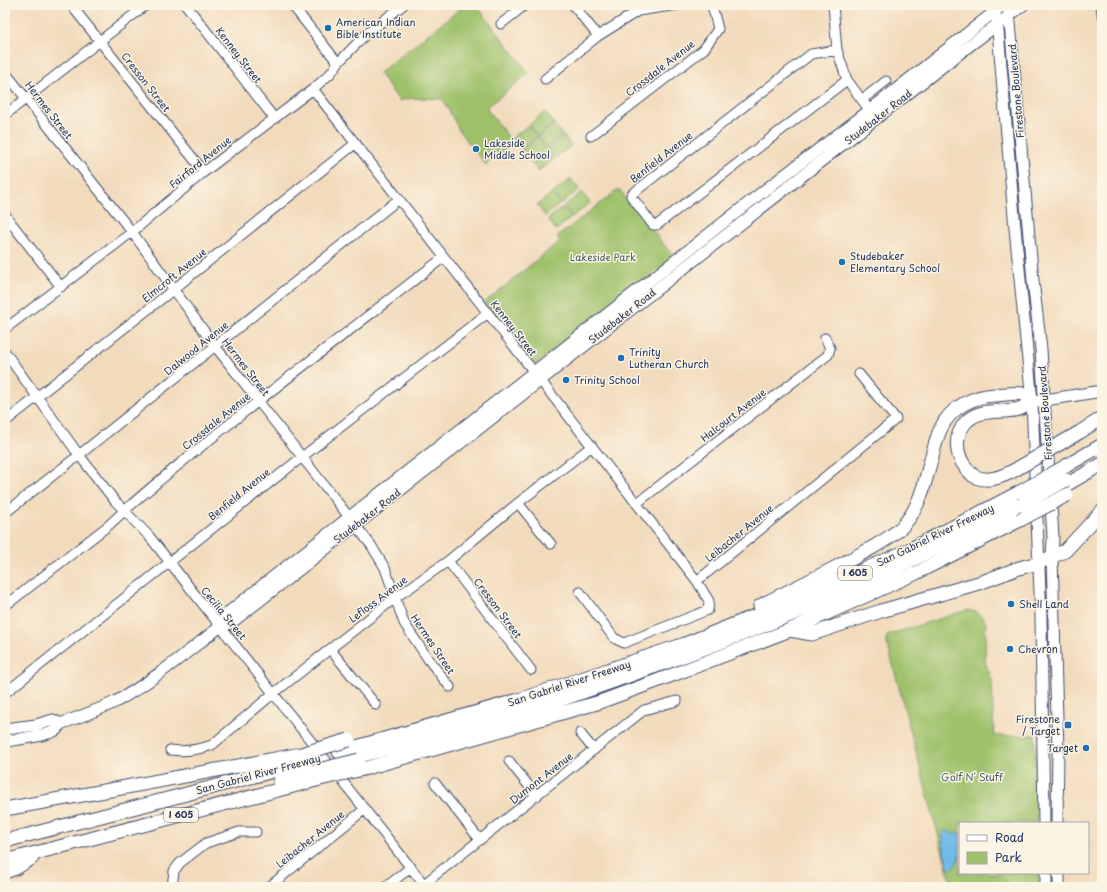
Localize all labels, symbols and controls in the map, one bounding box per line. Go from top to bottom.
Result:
place label: American Indian Bible Institute [336,14,416,41]
street label: Kenney Street [213,23,266,86]
marker: American Indian Bible Institute [323,23,333,33]
street label: Crossdale Avenue [622,35,698,99]
street label: Firestone Boulevard [1004,43,1027,139]
street label: Cresson Street [118,49,175,115]
street label: Hermes Street [22,78,77,142]
street label: Studebaker Road [841,85,915,148]
street label: Benfield Avenue [626,127,696,186]
street label: Fairford Avenue [165,132,234,191]
place label: Lakeside Middle School [484,135,550,162]
marker: Lakeside Middle School [471,144,481,154]
street label: Elmcroft Avenue [138,244,209,305]
place label: Studebaker Elementary School [850,248,940,275]
park label: Lakeside Park [570,249,636,264]
marker: Studebaker Elementary School [837,257,847,267]
street label: Studebaker Road [585,284,659,347]
street label: Kenney Street [488,296,541,359]
street label: Dalwood Avenue [160,317,232,378]
street label: Hermes Street [219,335,274,399]
place label: Trinity Lutheran Church [629,344,709,371]
marker: Trinity Lutheran Church [616,353,626,363]
street label: Firestone Boulevard [1034,365,1055,461]
place label: Trinity School [574,372,640,387]
marker: Trinity School [561,375,571,385]
street label: Halcourt Avenue [697,384,769,445]
street label: Crossdale Avenue [178,388,253,453]
street label: Benfield Avenue [205,464,273,523]
street label: Studebaker Road [330,484,404,547]
street label: Leibacher Avenue [701,500,777,565]
street label: San Gabriel River Freeway [874,500,996,570]
road number: I 605 [838,566,872,580]
street label: Lefloss Avenue [345,571,410,626]
street label: Cresson Street [471,574,526,641]
street label: Cecilia Street [198,583,251,642]
place label: Shell Land [1019,596,1069,611]
marker: Shell Land [1006,599,1016,609]
street label: Hermes Street [408,611,459,677]
place label: Chevron [1018,641,1058,656]
marker: Chevron [1005,644,1015,654]
street label: San Gabriel River Freeway [505,656,633,710]
place label: Firestone / Target [1016,711,1060,738]
marker: Firestone / Target [1063,720,1073,730]
place label: Target [1047,740,1078,755]
marker: Target [1081,743,1091,753]
street label: Dumont Avenue [506,748,576,807]
street label: San Gabriel River Freeway [194,750,322,798]
park label: Golf N' Stuff [941,769,1004,784]
street label: Leibacher Avenue [272,806,348,871]
road number: I 605 [164,808,198,822]
legend [959,822,1089,874]
text: Road [995,828,1024,846]
text: Park [995,848,1022,866]

